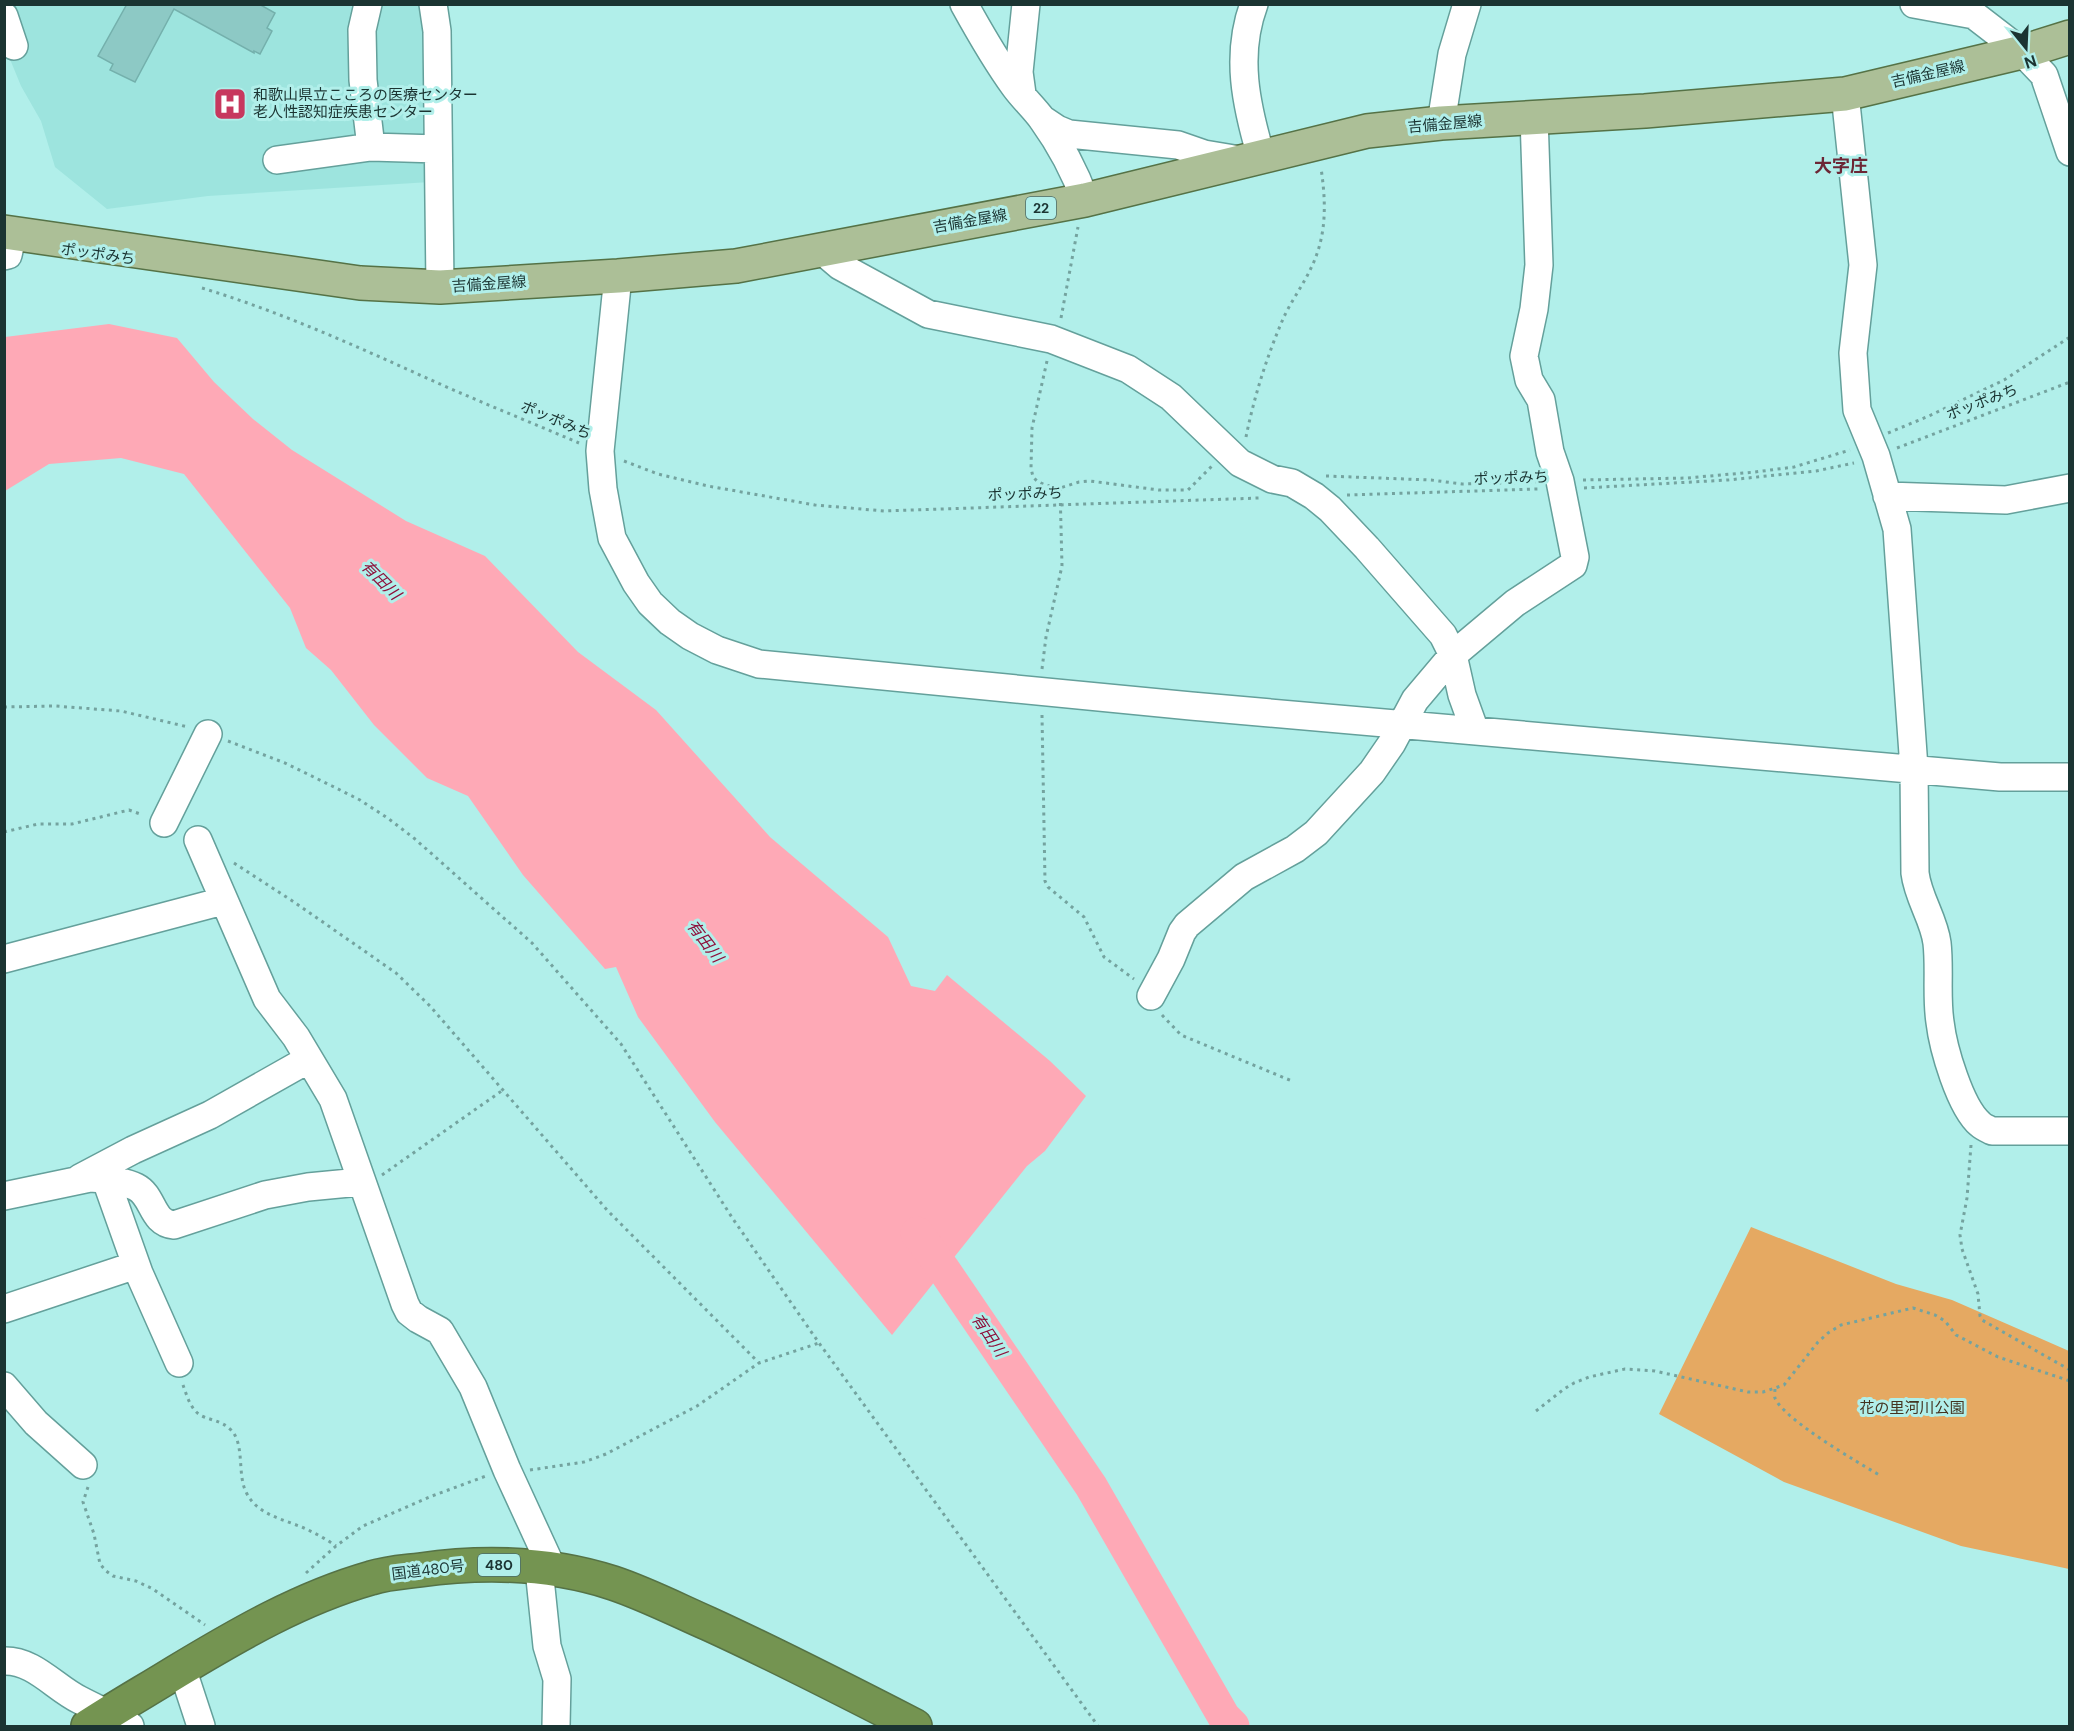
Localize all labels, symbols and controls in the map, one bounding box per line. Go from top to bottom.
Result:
north arrow [1996,18,2056,78]
text: N [2022,50,2039,74]
street label: 吉備金屋線 [1889,56,1967,92]
place label: 和歌山県立こころの医療センター 老人性認知症疾患センター [253,85,478,122]
hospital icon: 和歌山県立こころの医療センター 老人性認知症疾患センター [212,86,248,122]
street label: 吉備金屋線 [1407,111,1483,137]
district label: 大字庄 [1814,154,1868,178]
road number: 22 [1026,197,1056,219]
street label: 吉備金屋線 [931,205,1009,237]
street label: ポッポみち [59,239,137,269]
street label: 吉備金屋線 [451,271,527,297]
street label: ポッポみち [1943,379,2021,425]
street label: ポッポみち [518,396,594,444]
street label: ポッポみち [1473,467,1549,489]
street label: ポッポみち [987,483,1063,505]
water label: 有田川 [357,556,407,606]
water label: 有田川 [682,916,729,968]
water label: 有田川 [967,1309,1012,1362]
park label: 花の里河川公園 [1859,1398,1965,1418]
road number: 480 [478,1554,520,1576]
street label: 国道480号 [390,1556,466,1584]

